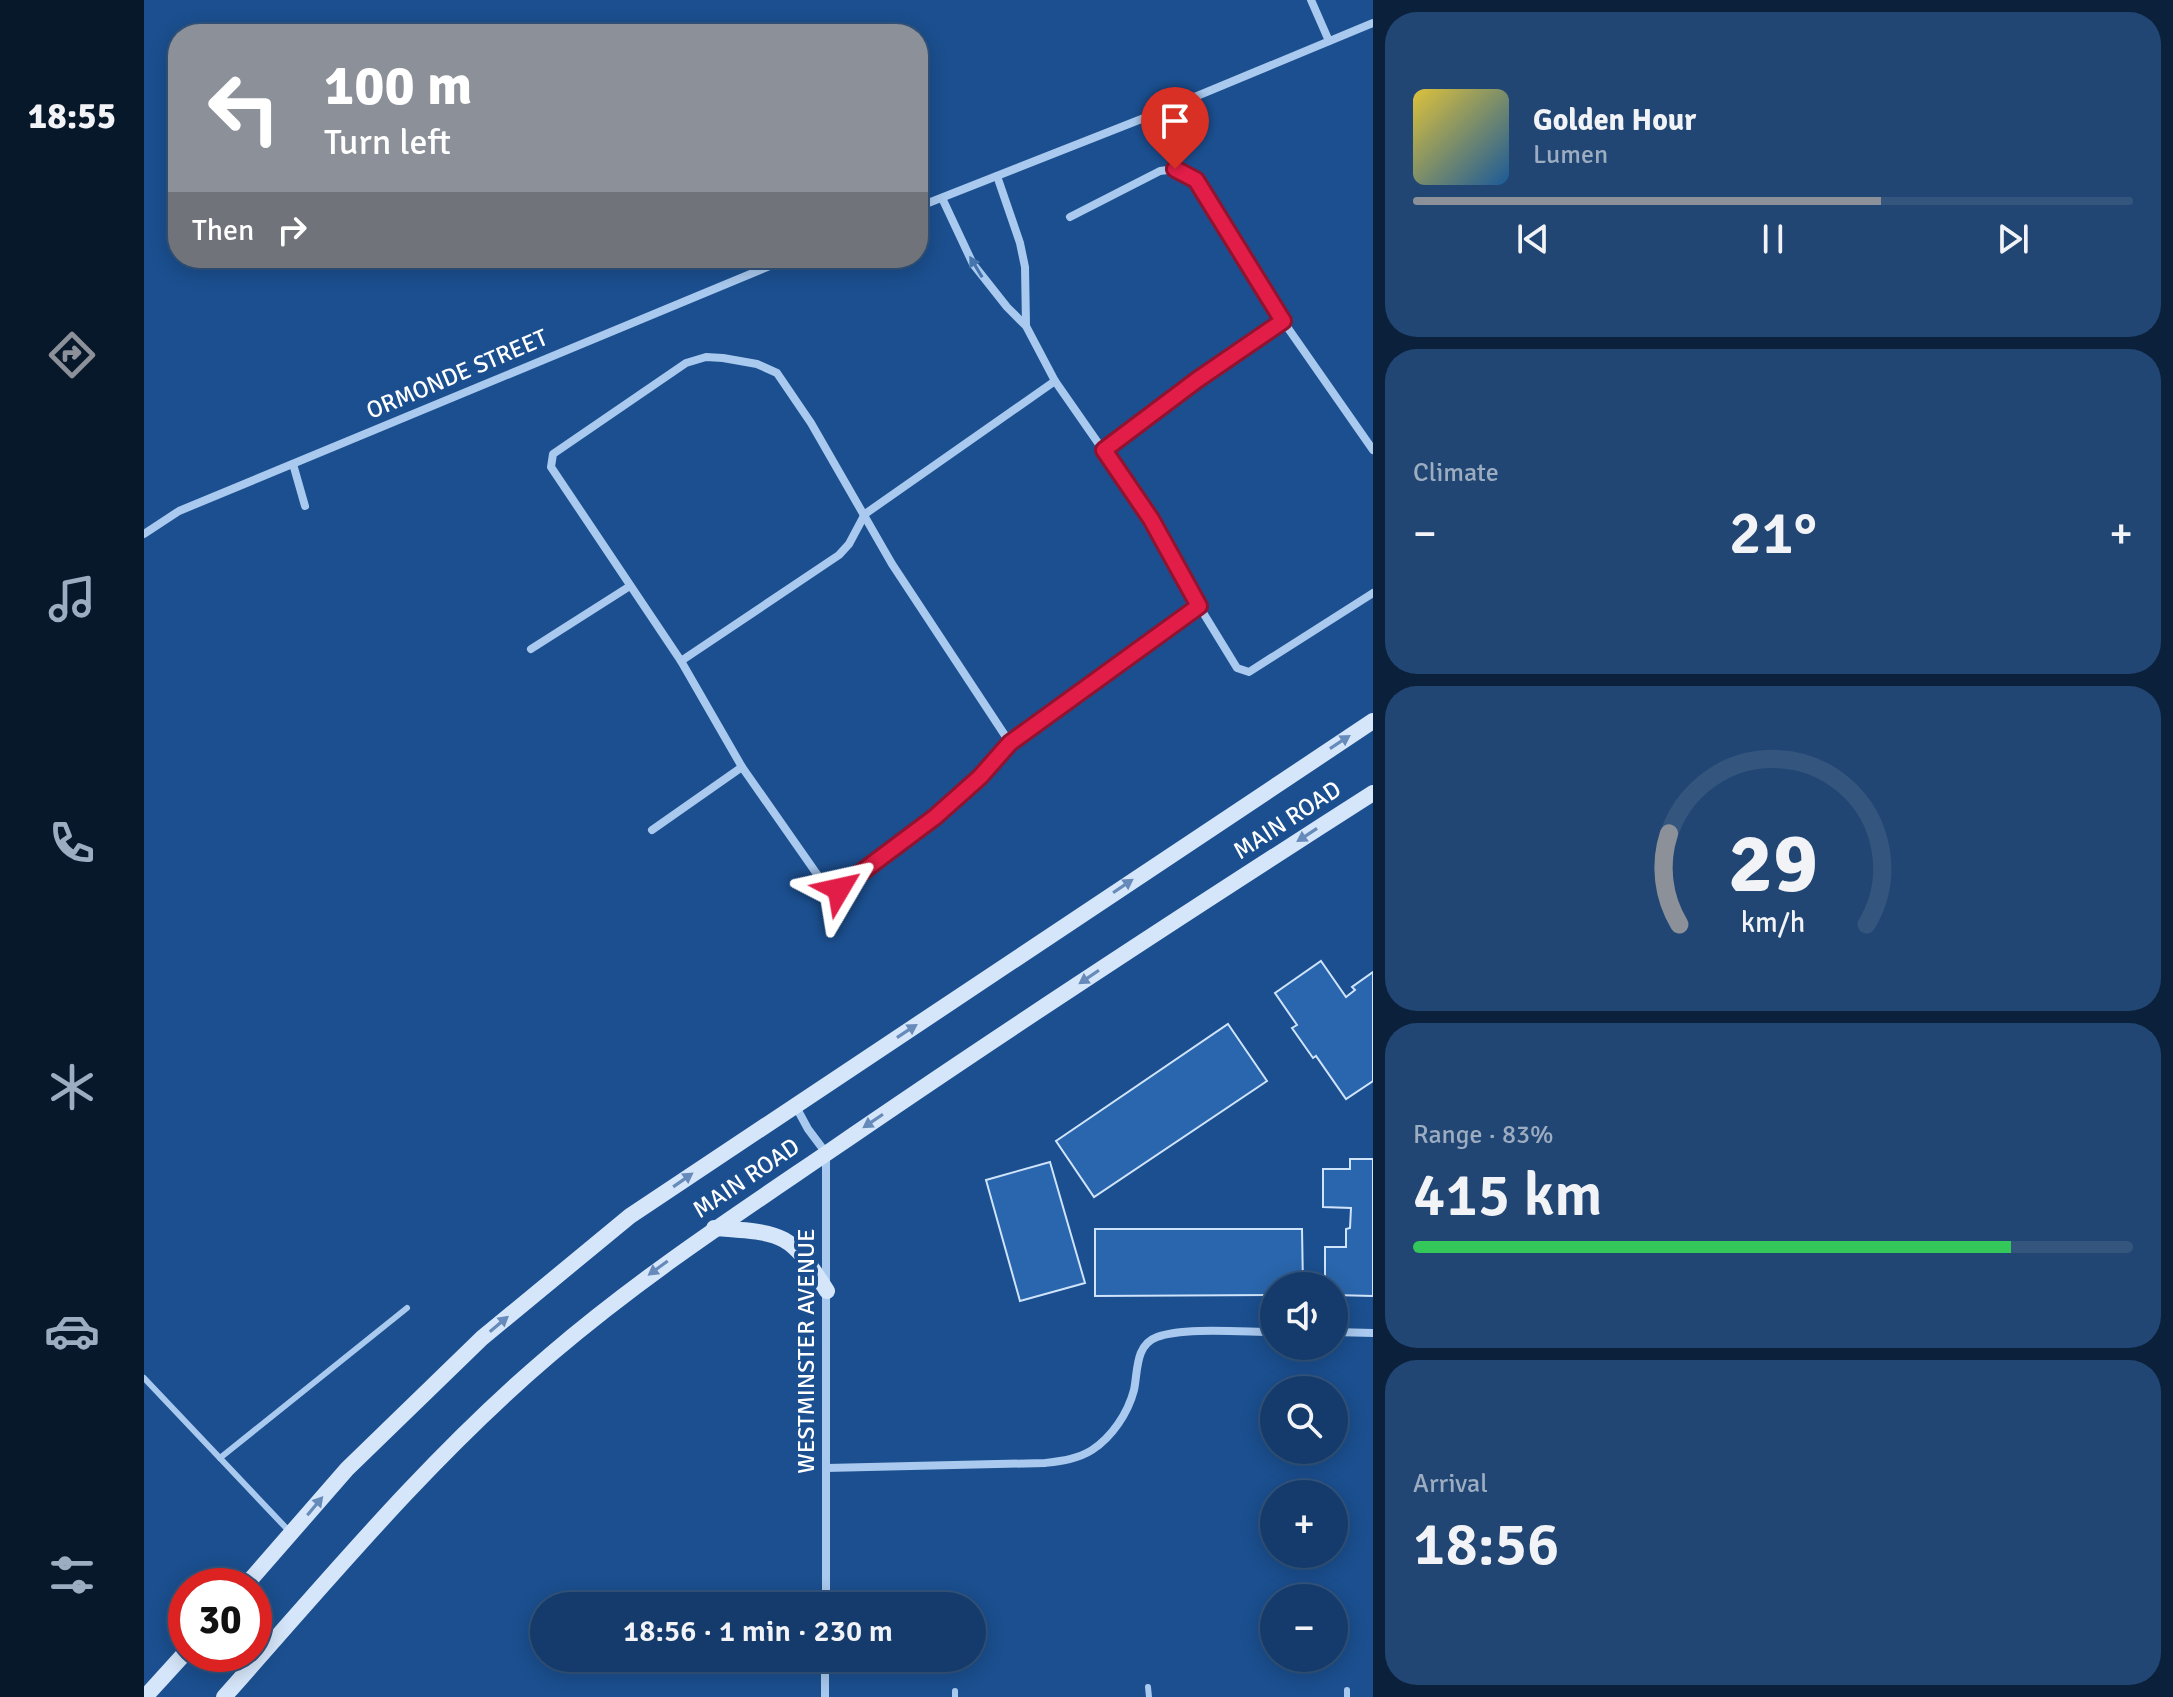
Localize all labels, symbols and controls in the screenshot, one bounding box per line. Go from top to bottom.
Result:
text: 100 m [324,51,472,120]
icon: left [192,56,296,160]
pin [1141,87,1209,169]
text: 18:55 [28,94,116,139]
icon: arrive [1153,99,1197,143]
text: Golden Hour [1533,102,1696,139]
text: Turn left [324,120,451,165]
text: Lumen [1533,139,1608,171]
icon: right [270,208,314,252]
text: Then [192,212,254,249]
icon: previous [1511,217,1555,261]
icon: pause [1751,217,1795,261]
icon: next [1991,217,2035,261]
one-way arrow [970,256,984,278]
street label: ORMONDE STREET [362,322,552,426]
icon: directions [44,327,100,383]
text: Climate [1413,457,1499,489]
text: 21° [1729,497,1817,571]
text: − [1413,507,1437,561]
text: + [2109,507,2133,561]
icon: music [44,571,100,627]
one-way arrow [1329,735,1350,750]
street label: MAIN ROAD [1227,774,1347,866]
text: 29 [1728,812,1818,914]
icon: phone [44,815,100,871]
one-way arrow [1296,828,1318,842]
position arrow [797,847,881,931]
one-way arrow [1113,879,1134,894]
text: km/h [1741,905,1805,940]
one-way arrow [1079,969,1100,984]
one-way arrow [896,1024,918,1039]
icon: climate [44,1059,100,1115]
one-way arrow [862,1113,883,1128]
text: Range · 83% [1413,1119,1554,1151]
street label: MAIN ROAD [687,1131,805,1225]
text: 415 km [1413,1159,1602,1233]
one-way arrow [673,1173,694,1188]
street label: WESTMINSTER AVENUE [791,1228,821,1474]
one-way arrow [648,1260,669,1275]
map controls [1260,1272,1348,1672]
button: sound [1260,1272,1348,1360]
icon: car [44,1303,100,1359]
one-way arrow [489,1316,509,1333]
button: search [1260,1376,1348,1464]
text: Arrival [1413,1468,1488,1500]
button: + [1260,1480,1348,1568]
one-way arrow [306,1497,323,1517]
text: 18:56 [1413,1508,1560,1582]
icon: filters [44,1547,100,1603]
speed limit sign: 30 [168,1568,272,1672]
button: − [1260,1584,1348,1672]
text: 18:56 · 1 min · 230 m [623,1613,893,1650]

